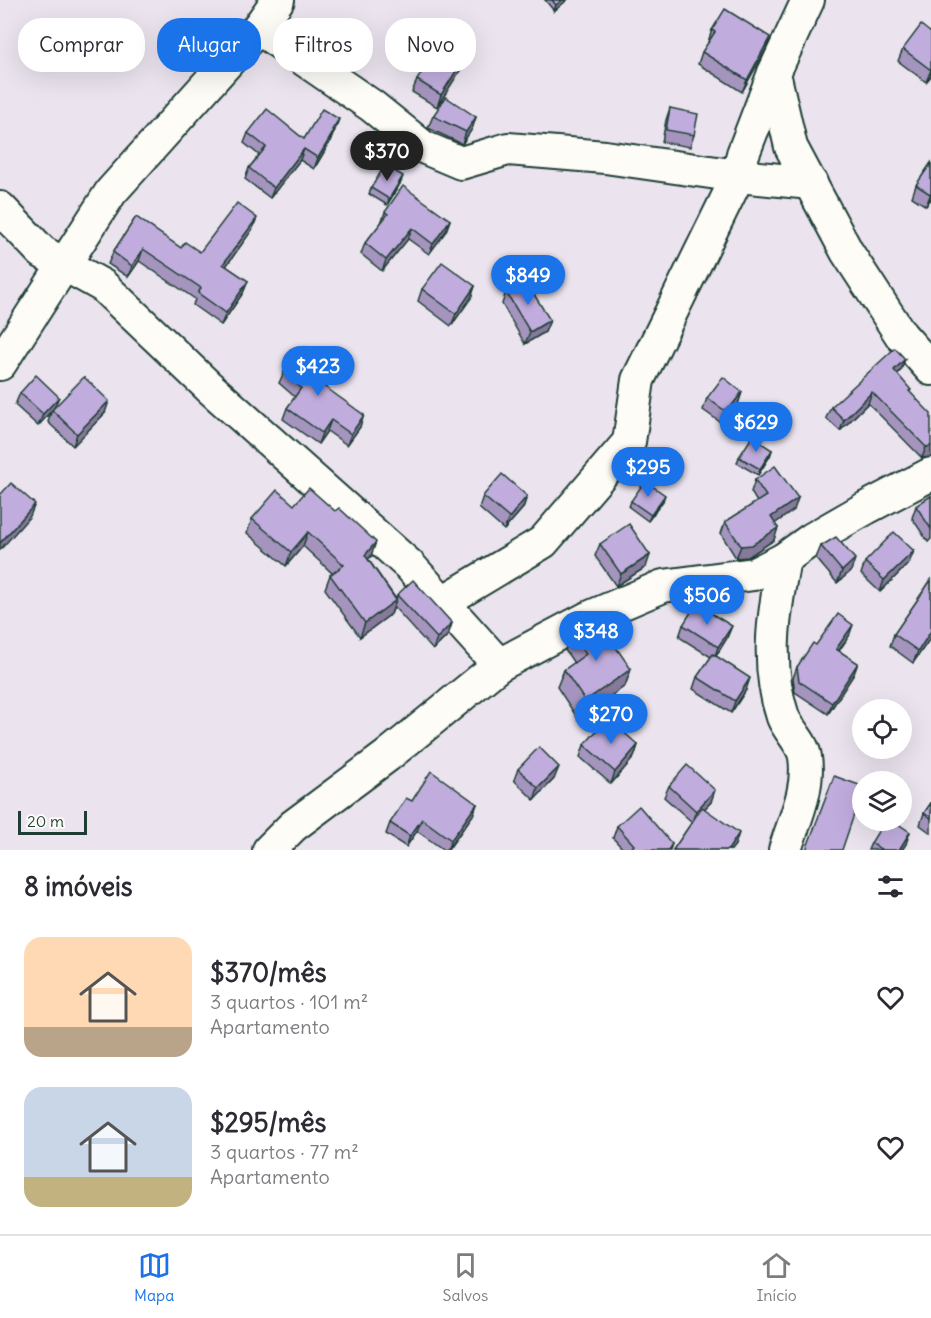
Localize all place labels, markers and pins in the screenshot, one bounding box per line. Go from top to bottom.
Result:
pin: $370 [351,131,423,182]
pin: $849 [492,255,564,306]
pin: $423 [282,346,354,397]
pin: $629 [720,402,792,453]
pin: $295 [612,447,684,498]
pin: $506 [671,575,743,626]
pin: $348 [560,611,632,662]
pin: $270 [575,694,647,745]

